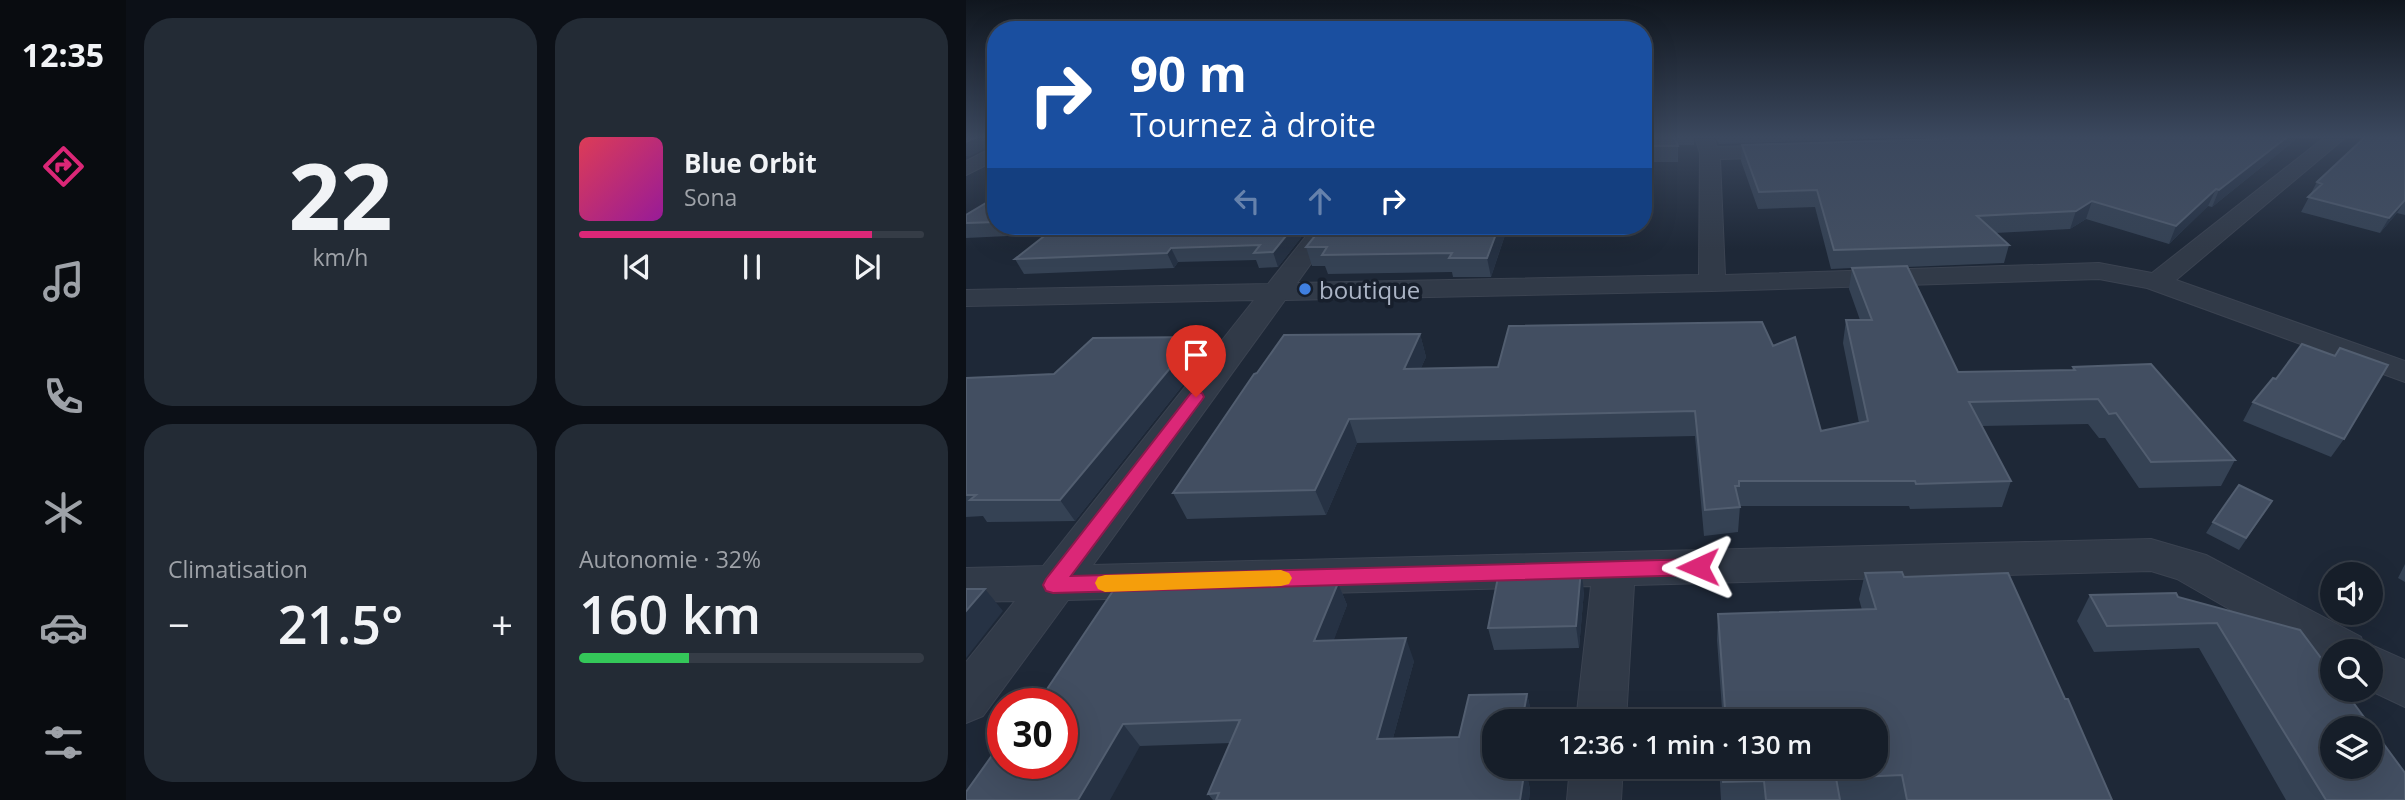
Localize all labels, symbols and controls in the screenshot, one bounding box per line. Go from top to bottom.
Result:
text: 12:35 [22,33,104,76]
text: 90 m [1130,40,1247,106]
icon: right [1015,49,1106,140]
text: Tournez à droite [1130,103,1376,146]
text: 22 [288,133,393,257]
icon: directions [39,142,88,191]
text: Blue Orbit [684,145,817,181]
text: Sona [684,181,737,213]
icon: left [1228,182,1266,220]
icon: ahead [1301,182,1339,220]
icon: right [1374,182,1412,220]
text: km/h [313,241,368,273]
icon: previous [618,248,656,286]
icon: pause [733,248,771,286]
icon: next [848,248,886,286]
icon: music [39,257,88,306]
place label: boutique [1319,273,1420,306]
marker: boutique [1297,281,1313,297]
pin [1166,325,1226,397]
icon: arrive [1177,336,1215,374]
icon: phone [39,372,88,421]
icon: climate [39,488,88,537]
position arrow [1661,530,1735,604]
text: Autonomie · 32% [579,543,761,575]
text: Climatisation [168,553,308,585]
map controls [2320,562,2383,779]
button: sound [2320,562,2383,625]
text: 160 km [579,578,761,649]
text: 21.5° [278,588,403,659]
text: − [168,598,190,650]
text: + [491,598,513,650]
icon: car [39,603,88,652]
button: search [2320,639,2383,702]
speed limit sign: 30 [987,688,1078,779]
button: layers [2320,716,2383,779]
icon: filters [39,718,88,767]
text: 12:36 · 1 min · 130 m [1558,726,1812,762]

